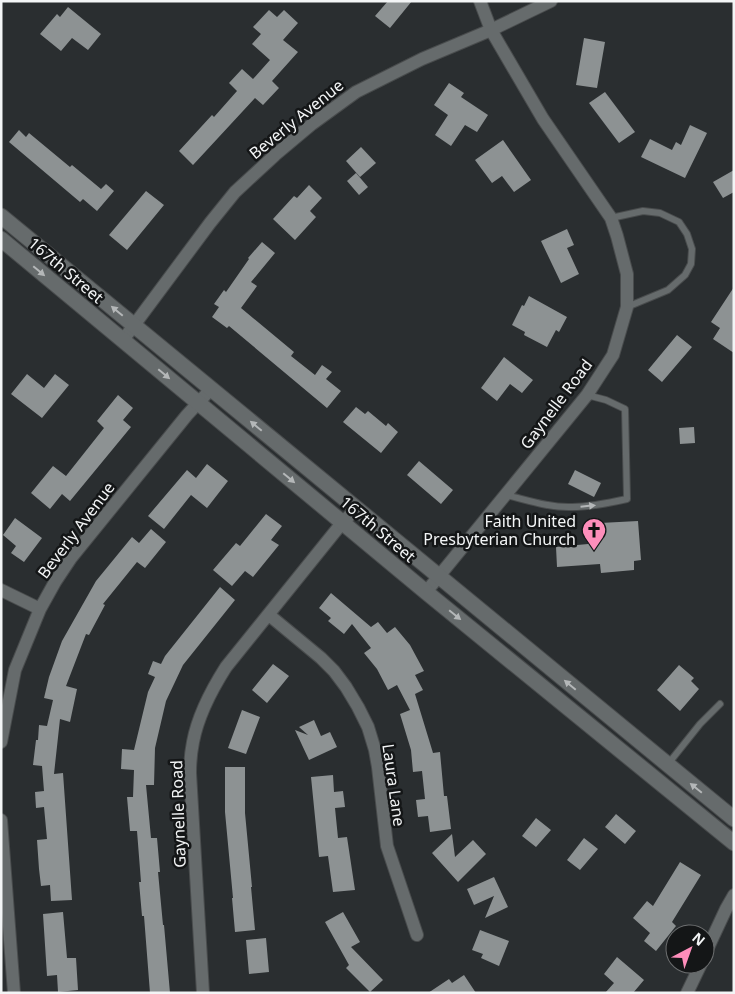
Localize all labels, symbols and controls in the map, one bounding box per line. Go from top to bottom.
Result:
street label: Beverly Avenue [244,74,348,164]
street label: 167th Street [24,232,108,308]
one-way arrow [32,265,45,276]
one-way arrow [111,306,124,317]
street label: Gaynelle Road [515,354,597,454]
one-way arrow [157,369,170,380]
one-way arrow [250,420,263,431]
one-way arrow [282,473,295,484]
street label: Beverly Avenue [32,477,120,583]
street label: 167th Street [336,491,420,567]
one-way arrow [581,502,597,510]
place label: Faith United Presbyterian Church [423,510,576,550]
church icon: Faith United Presbyterian Church [581,517,607,551]
one-way arrow [448,610,461,621]
one-way arrow [564,680,577,691]
street label: Laura Lane [377,742,411,828]
street label: Gaynelle Road [165,760,191,868]
one-way arrow [690,783,703,794]
north arrow [665,924,715,974]
text: N [688,928,709,950]

